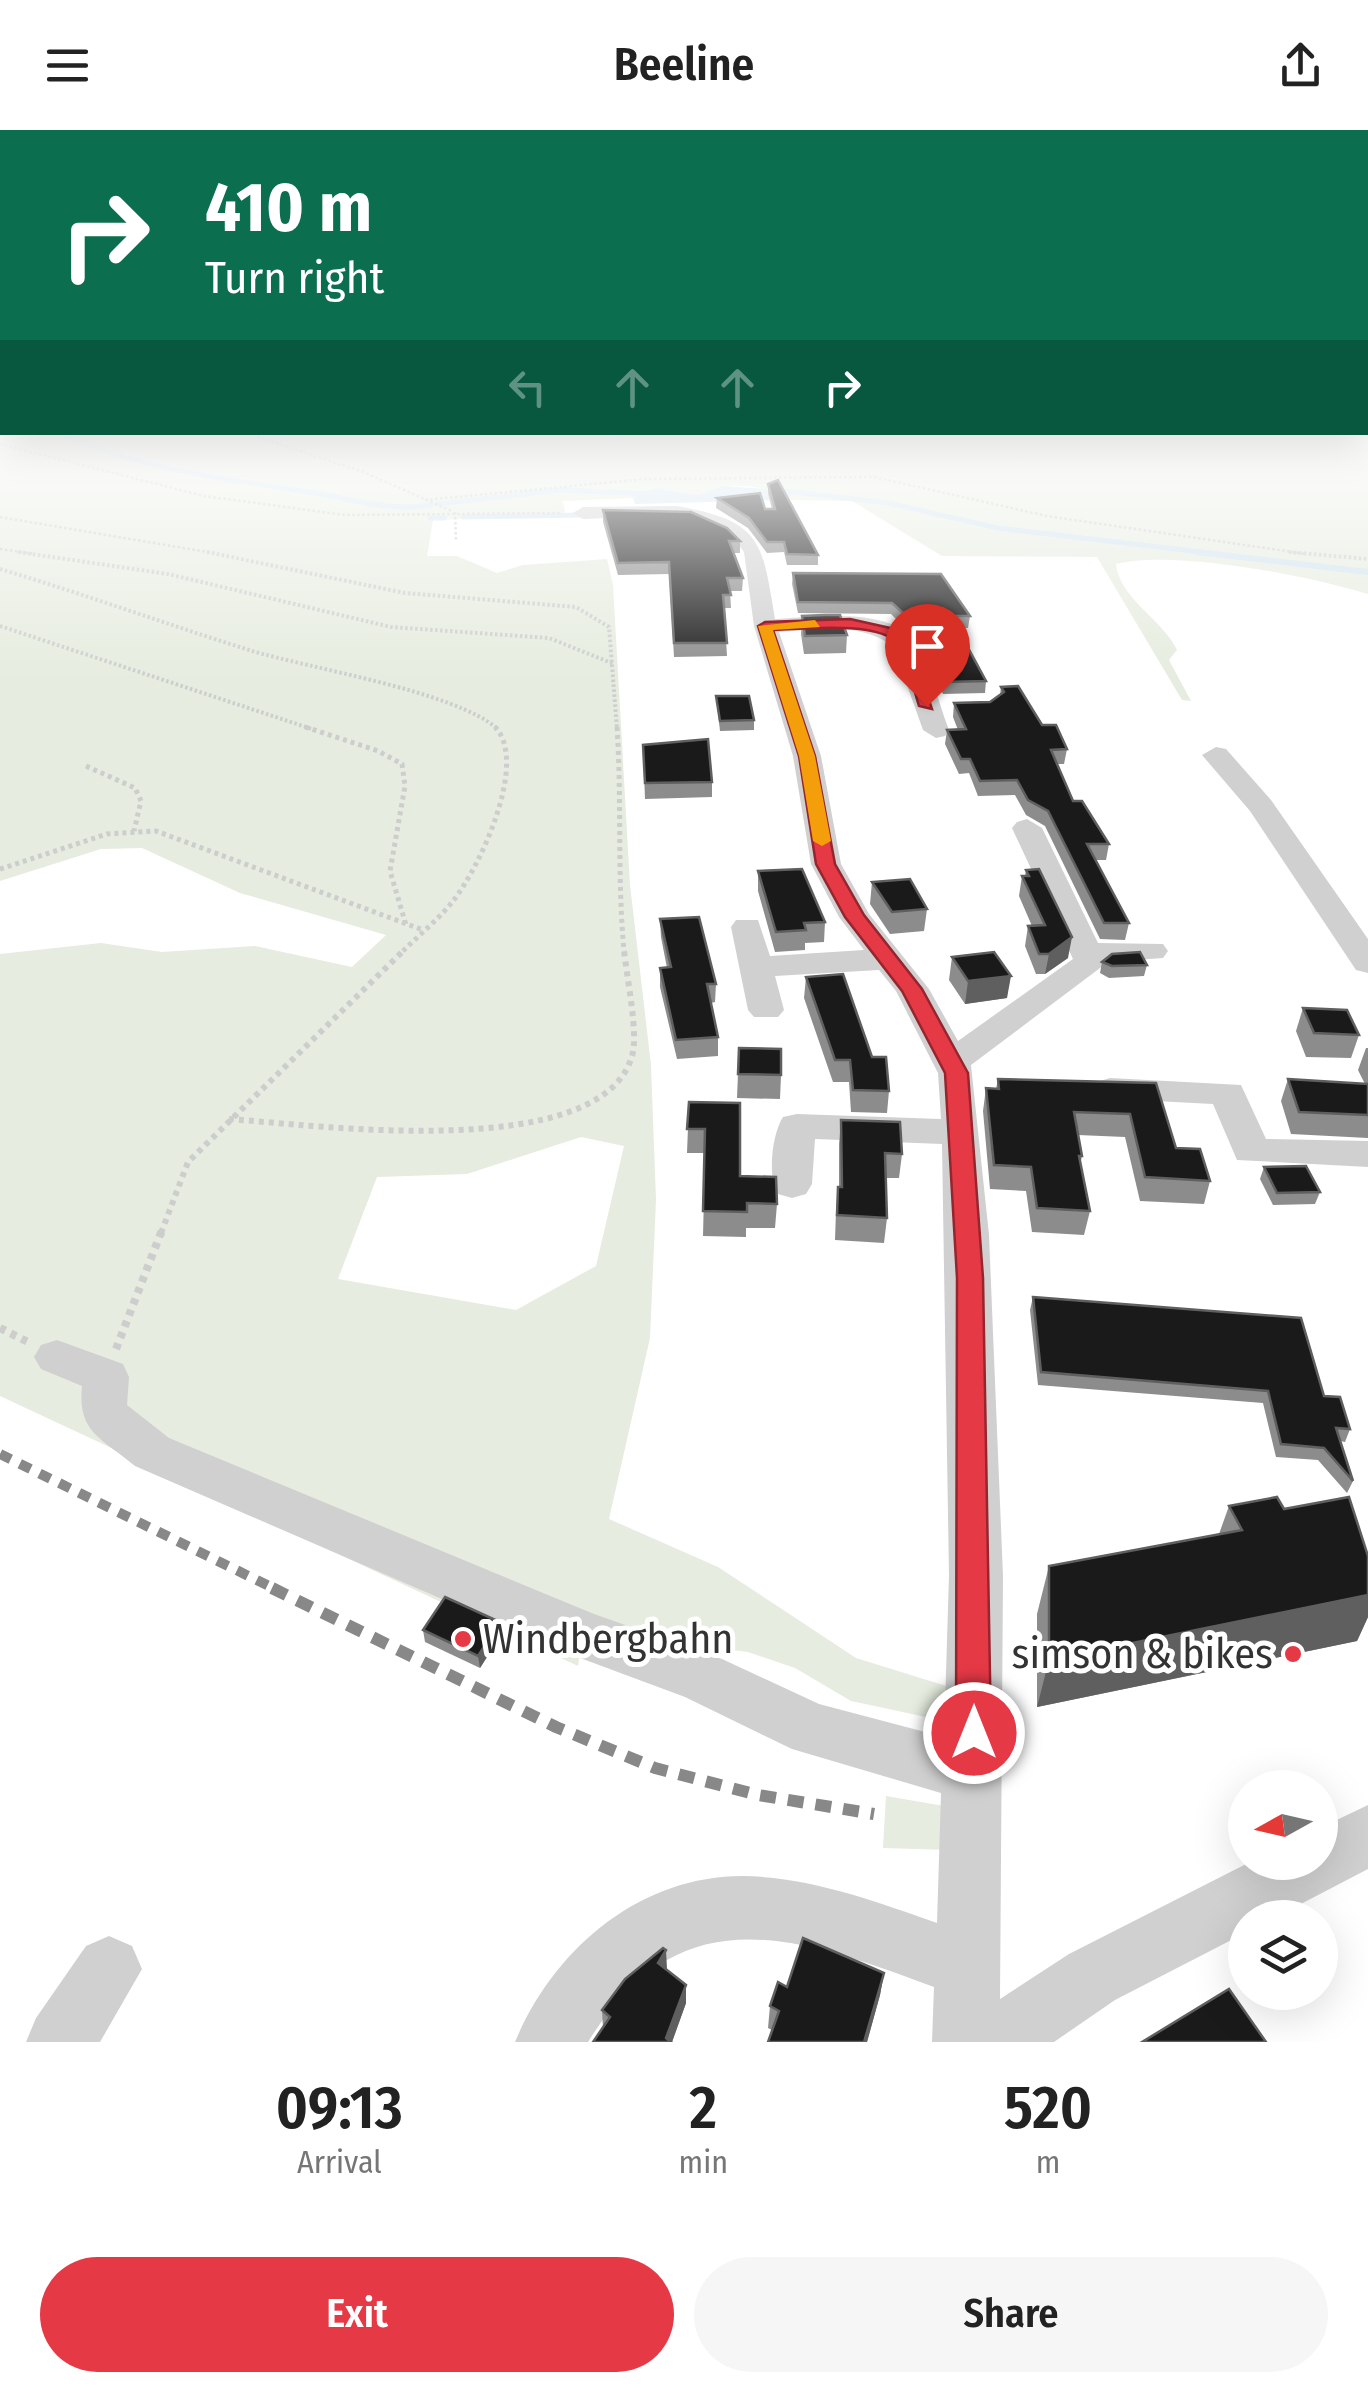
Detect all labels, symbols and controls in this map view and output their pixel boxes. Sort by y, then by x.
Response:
icon: menu [40,38,95,93]
text: Beeline [614,38,754,92]
icon: share [1273,38,1328,93]
text: 410 m [205,166,372,250]
icon: right [40,170,170,300]
text: Turn right [205,251,384,305]
icon: left [500,360,555,415]
icon: ahead [605,360,660,415]
icon: ahead [710,360,765,415]
icon: right [815,360,870,415]
pin [885,604,970,707]
icon: arrive [900,619,955,674]
place label: Windbergbahn [483,1614,733,1664]
marker: Windbergbahn [452,1628,474,1650]
place label: simson & bikes [1012,1629,1273,1679]
marker: simson & bikes [1282,1643,1304,1665]
position arrow [922,1681,1026,1785]
north arrow [1228,1770,1338,1880]
map controls [1228,1770,1338,2010]
button: layers [1228,1900,1338,2010]
text: 09:13 [276,2072,403,2144]
text: 2 [690,2072,717,2144]
text: 520 [1004,2072,1092,2144]
text: Arrival [297,2143,382,2181]
text: min [679,2143,728,2181]
text: m [1036,2143,1060,2181]
button: Exit [40,2257,674,2372]
button: Share [694,2257,1328,2372]

